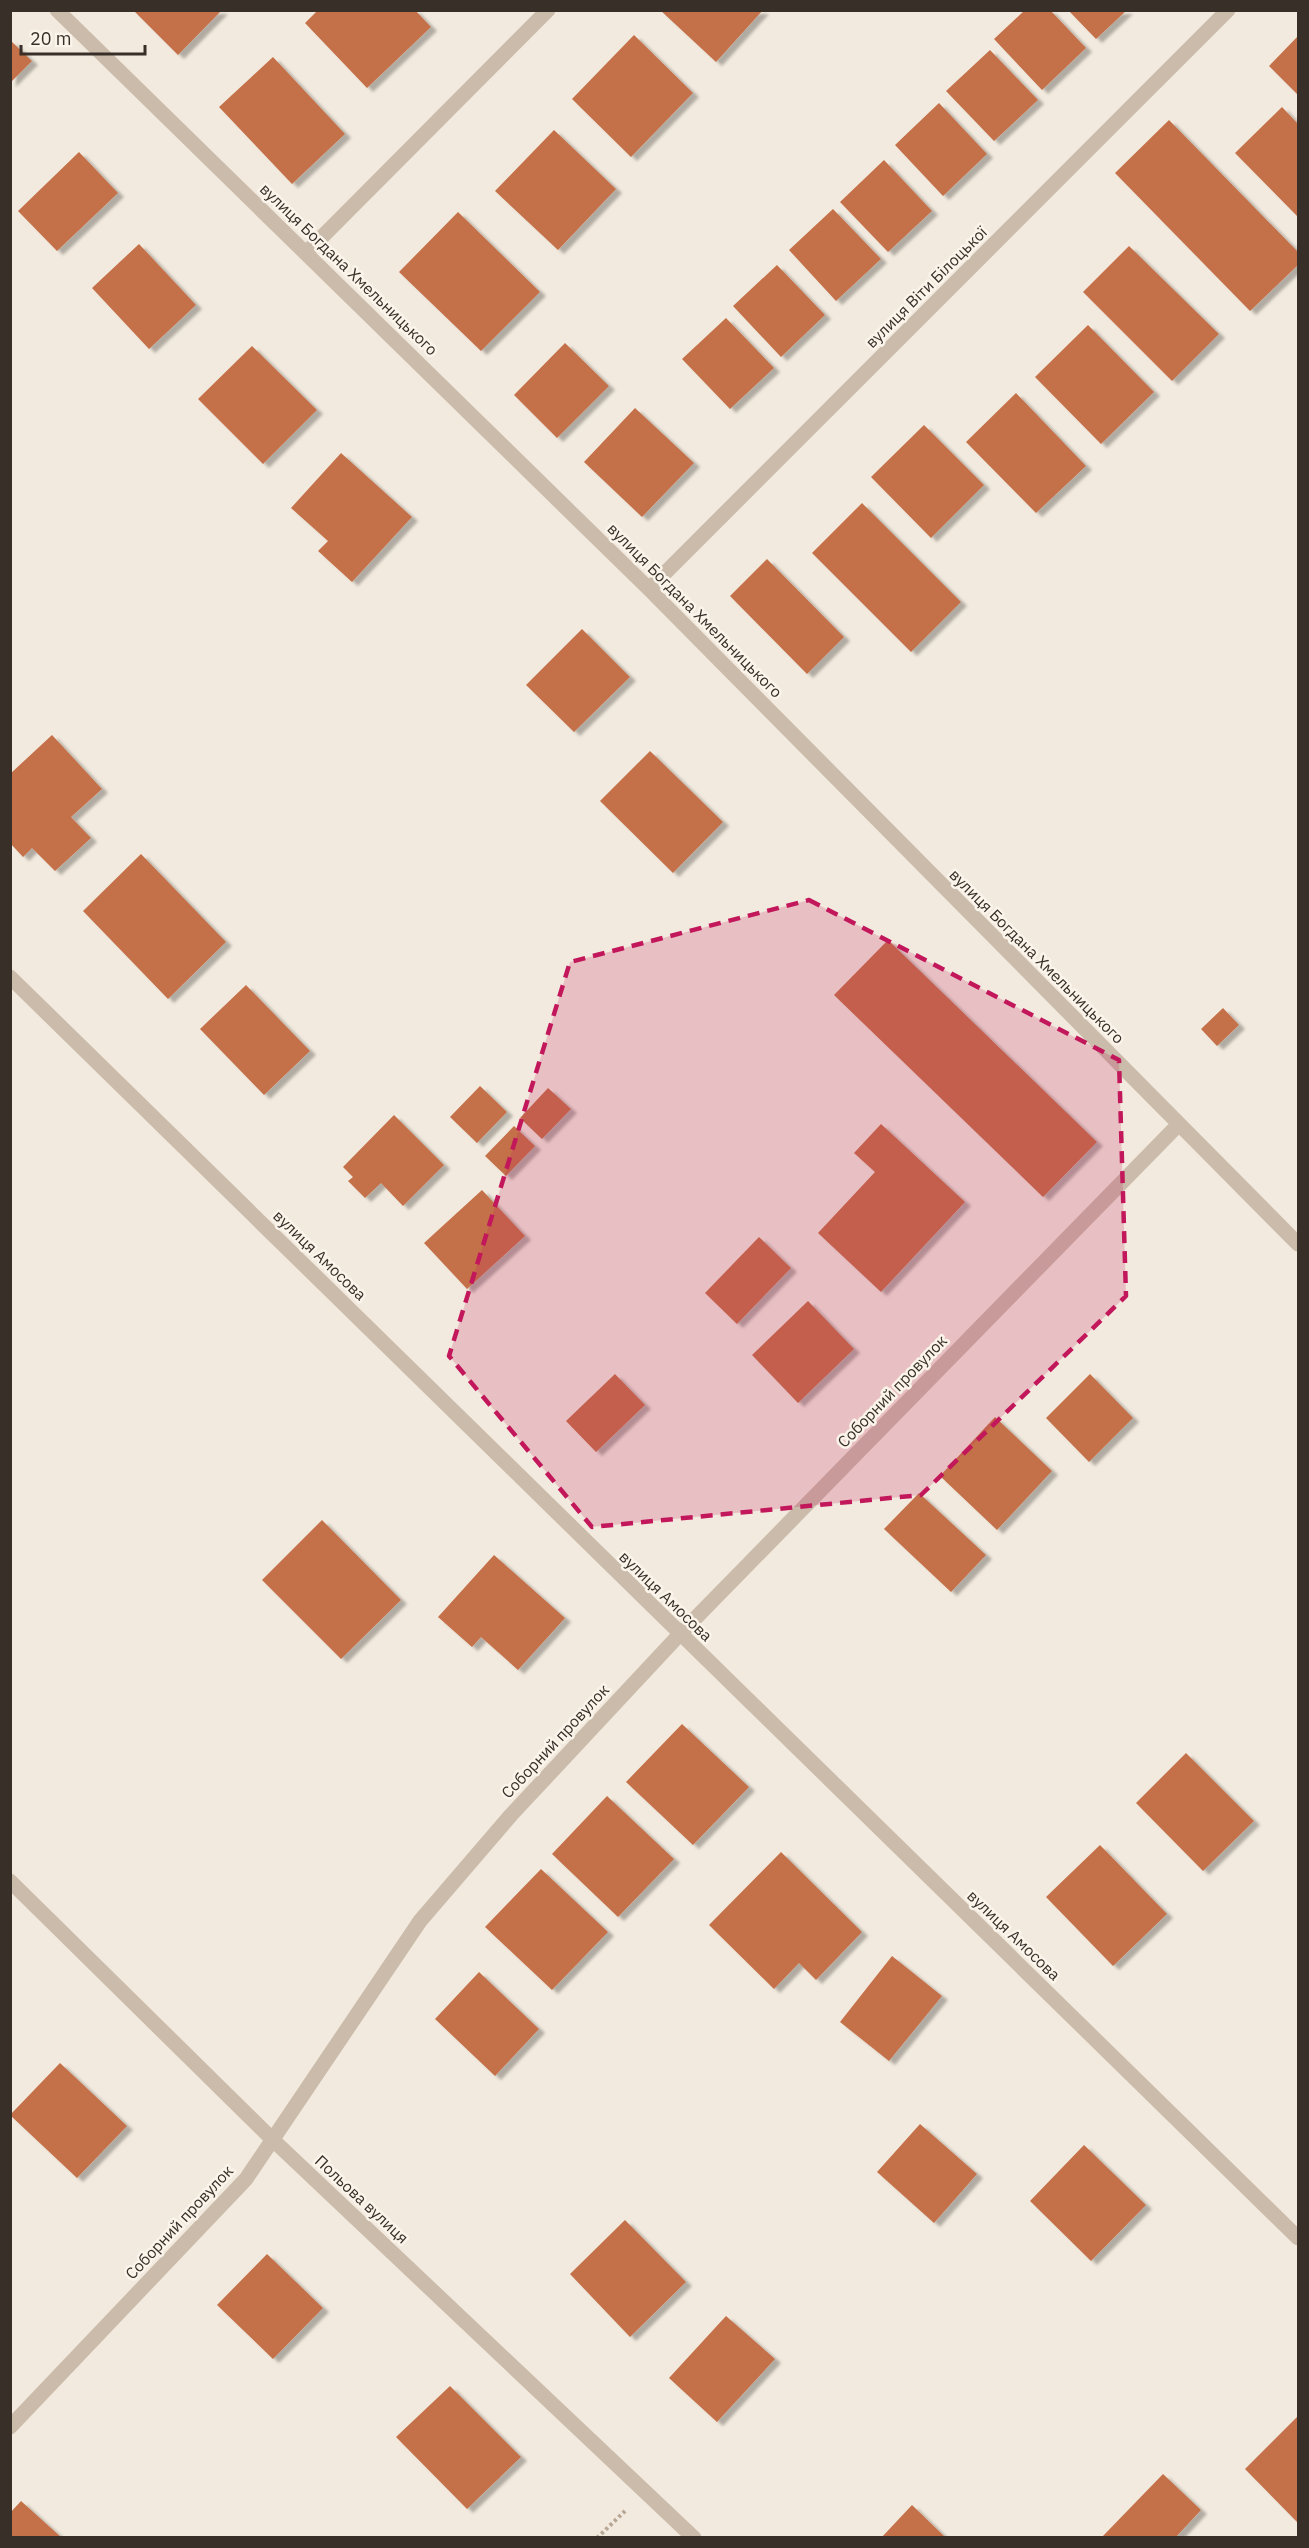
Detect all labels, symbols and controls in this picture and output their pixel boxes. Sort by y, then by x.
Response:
scale bar [21,18,146,56]
text: 20 m [30,27,72,50]
street label: вулиця Богдана Хмельницького [256,179,442,359]
street label: вулиця Віти Білоцької [861,221,992,352]
street label: вулиця Богдана Хмельницького [603,518,787,702]
street label: вулиця Богдана Хмельницького [945,864,1129,1048]
street label: вулиця Амосова [269,1206,371,1305]
street label: Соборний провулок [833,1330,951,1452]
street label: вулиця Амосова [615,1547,717,1646]
street label: Соборний провулок [497,1680,613,1802]
street label: вулиця Амосова [963,1886,1065,1985]
street label: Польова вулиця [311,2151,413,2247]
street label: Соборний провулок [121,2161,237,2283]

